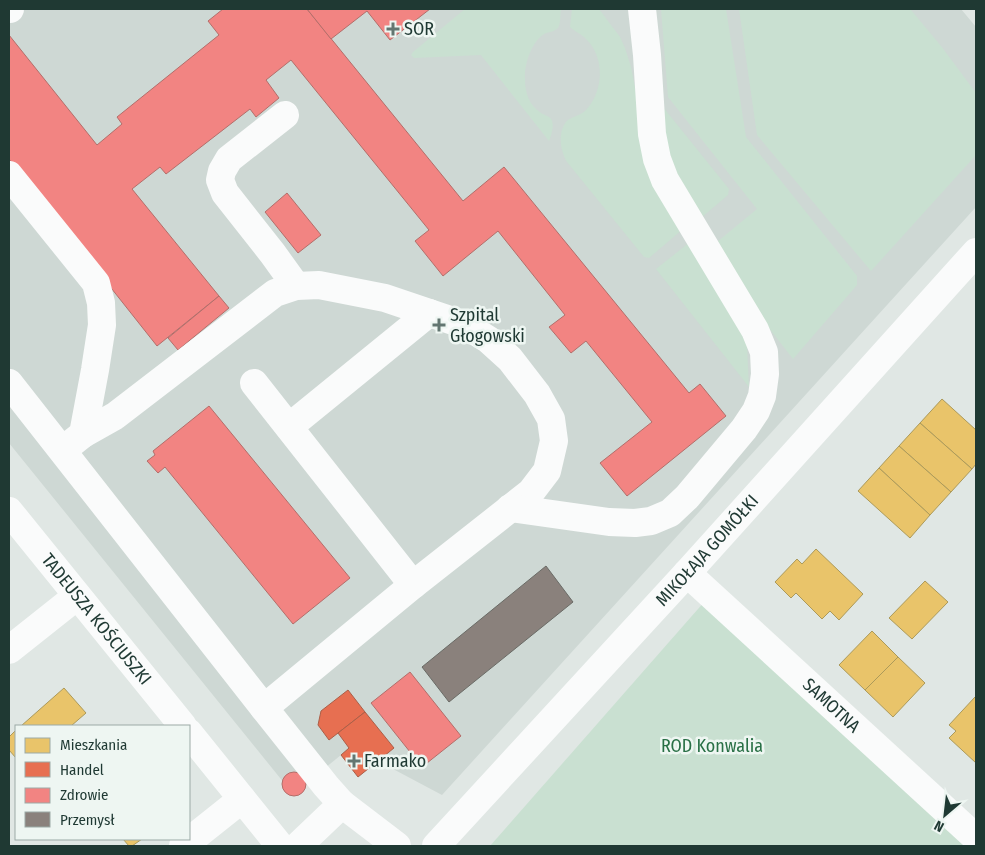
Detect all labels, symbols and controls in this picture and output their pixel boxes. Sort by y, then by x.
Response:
place label: SOR [404,18,434,40]
marker: SOR [386,22,400,36]
place label: Szpital Głogowski [450,304,525,347]
marker: Szpital Głogowski [432,318,446,332]
street label: MIKOŁAJA GOMÓŁKI [651,490,763,611]
street label: TADEUSZA KOŚCIUSZKI [37,549,156,689]
street label: SAMOTNA [798,674,865,738]
legend [15,725,190,840]
park label: ROD Konwalia [661,735,763,757]
text: Mieszkania [60,736,127,754]
place label: Farmako [364,750,426,772]
marker: Farmako [348,755,360,767]
text: Handel [60,761,104,779]
text: Zdrowie [60,786,109,804]
north arrow [920,790,970,840]
text: Przemysł [60,811,115,829]
text: N [931,817,947,836]

